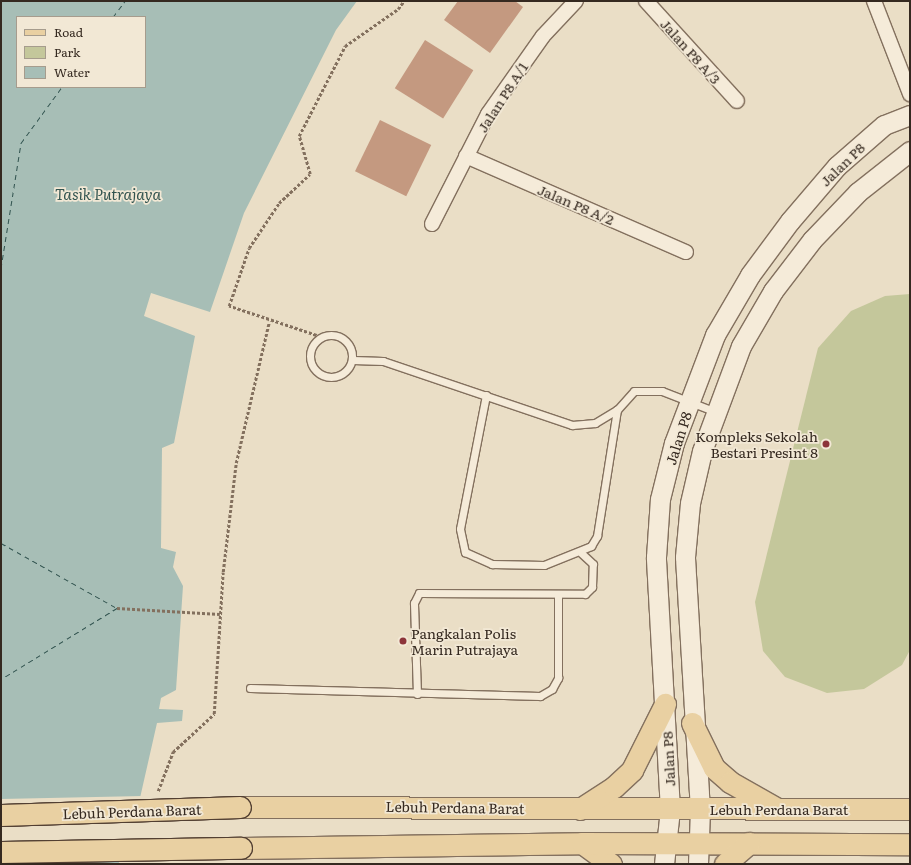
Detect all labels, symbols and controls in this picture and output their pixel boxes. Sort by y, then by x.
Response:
street label: Jalan P8 A/3 [657,15,725,87]
legend [16,16,146,88]
text: Road [54,23,83,41]
text: Park [54,43,80,61]
street label: Jalan P8 A/1 [473,59,531,135]
text: Water [54,63,90,81]
street label: Jalan P8 [816,139,868,189]
street label: Jalan P8 A/2 [535,180,617,228]
water label: Tasik Putrajaya [55,185,161,203]
street label: Jalan P8 [661,409,695,467]
place label: Kompleks Sekolah Bestari Presint 8 [695,428,818,460]
marker: Kompleks Sekolah Bestari Presint 8 [821,439,831,449]
place label: Pangkalan Polis Marin Putrajaya [411,625,518,658]
marker: Pangkalan Polis Marin Putrajaya [398,636,408,646]
street label: Jalan P8 [658,731,678,787]
street label: Lebuh Perdana Barat [385,797,525,817]
street label: Lebuh Perdana Barat [62,800,202,822]
street label: Lebuh Perdana Barat [710,801,848,817]

